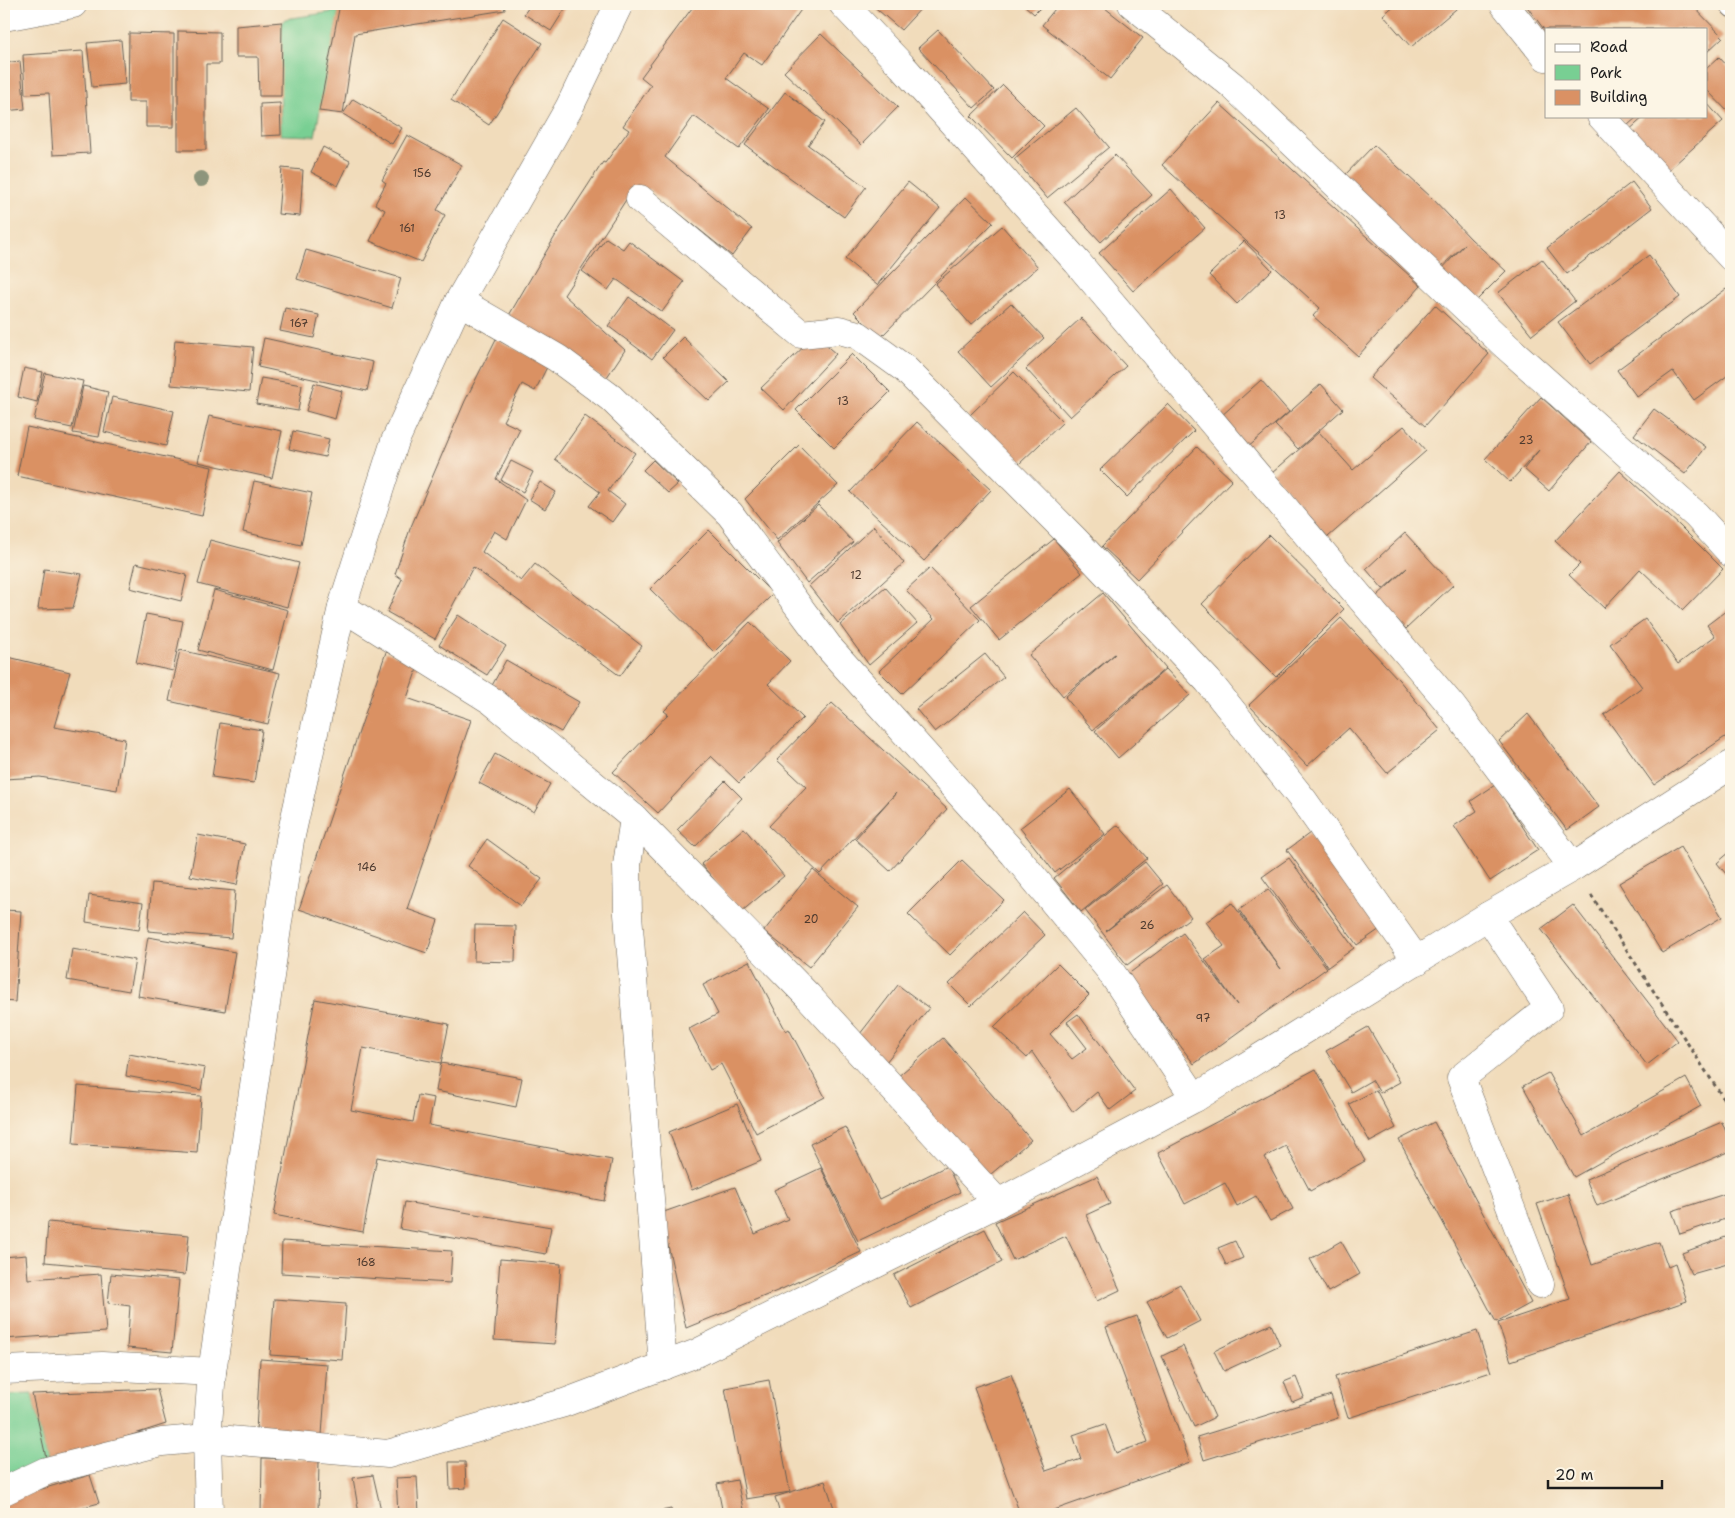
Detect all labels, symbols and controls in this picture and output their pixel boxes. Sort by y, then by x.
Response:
legend [1545,28,1708,118]
text: Road [1590,37,1628,57]
text: Park [1590,63,1622,83]
text: Building [1590,87,1647,107]
house number: 156 [413,166,431,181]
house number: 13 [1274,208,1286,223]
house number: 161 [399,221,415,236]
house number: 167 [290,316,308,331]
house number: 13 [837,394,849,409]
house number: 23 [1519,433,1533,448]
house number: 12 [850,568,862,583]
house number: 146 [357,860,377,875]
house number: 20 [803,912,819,927]
house number: 26 [1140,918,1154,933]
house number: 97 [1196,1011,1211,1026]
house number: 168 [356,1255,376,1270]
scale bar [1548,1458,1661,1490]
text: 20 m [1555,1465,1594,1485]

